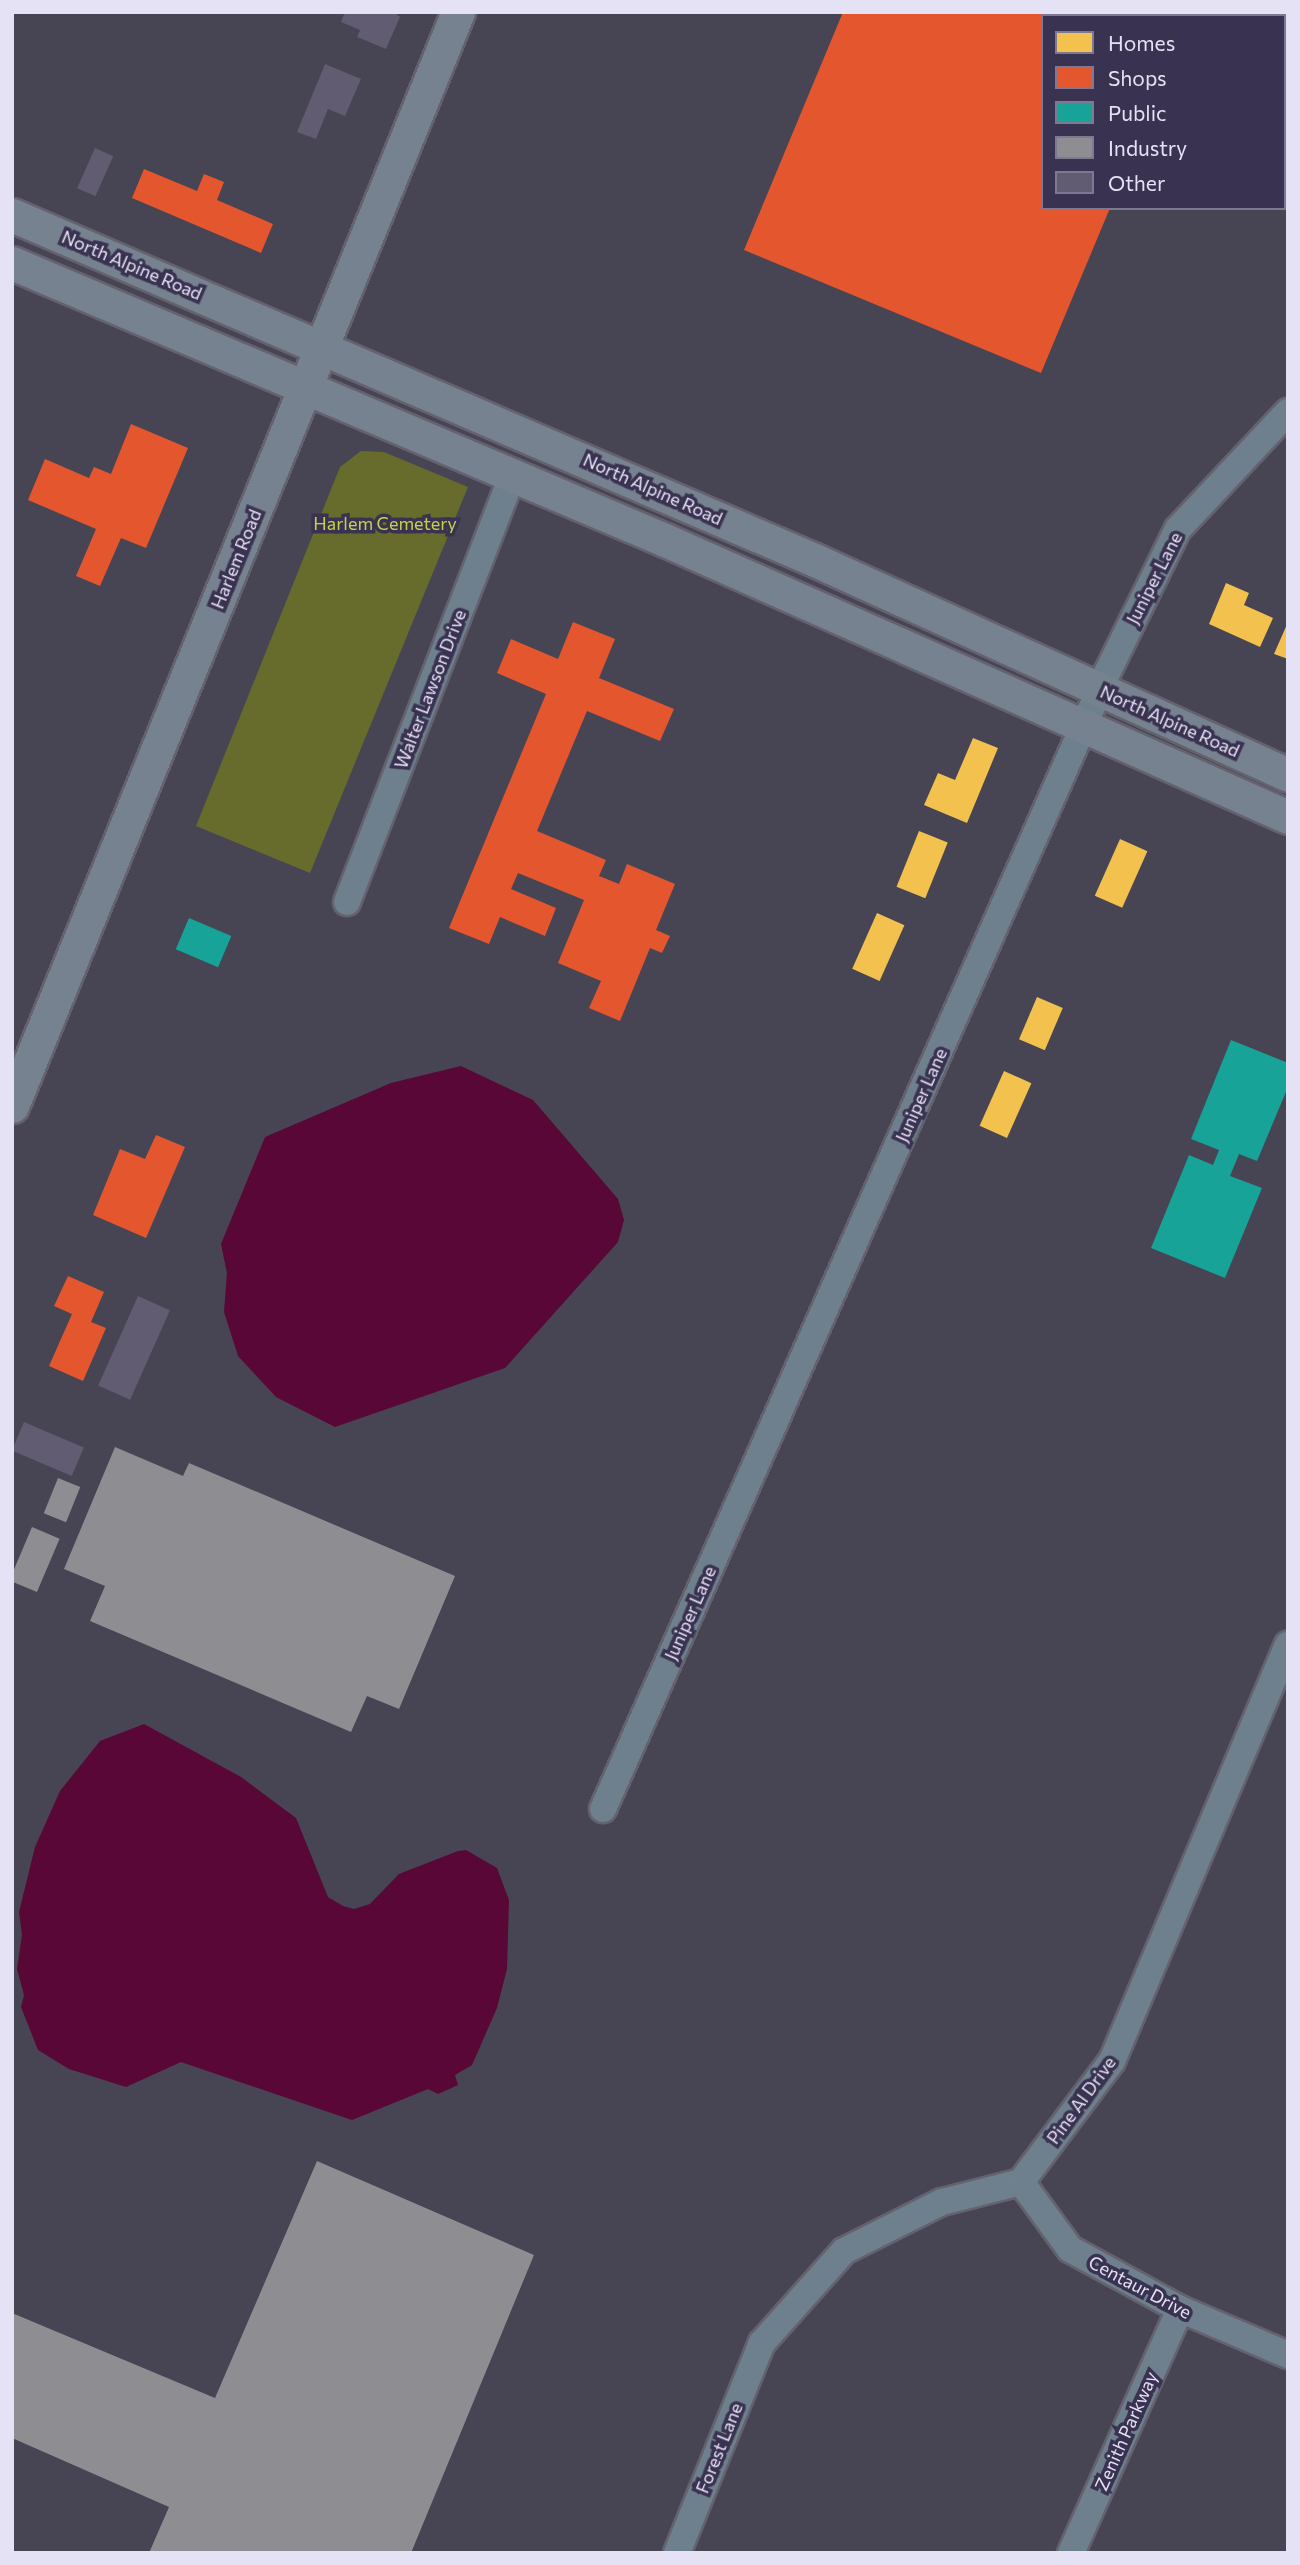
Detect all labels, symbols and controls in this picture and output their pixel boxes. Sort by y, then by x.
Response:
legend [1041,14,1286,210]
text: Homes [1108,30,1175,55]
text: Shops [1108,65,1167,90]
text: Public [1108,100,1166,125]
text: Industry [1108,135,1187,160]
text: Other [1108,170,1165,195]
street label: North Alpine Road [59,226,205,304]
street label: North Alpine Road [580,449,726,529]
street label: Harlem Road [206,506,266,612]
park label: Harlem Cemetery [313,512,457,534]
street label: Juniper Lane [1122,528,1186,628]
street label: Walter Lawson Drive [390,606,470,772]
street label: North Alpine Road [1097,681,1243,761]
street label: Juniper Lane [891,1045,951,1145]
street label: Juniper Lane [660,1563,720,1663]
street label: Pine Al Drive [1042,2052,1120,2148]
street label: Centaur Drive [1085,2251,1195,2323]
street label: Zenith Parkway [1090,2368,1162,2494]
street label: Forest Lane [691,2400,747,2496]

